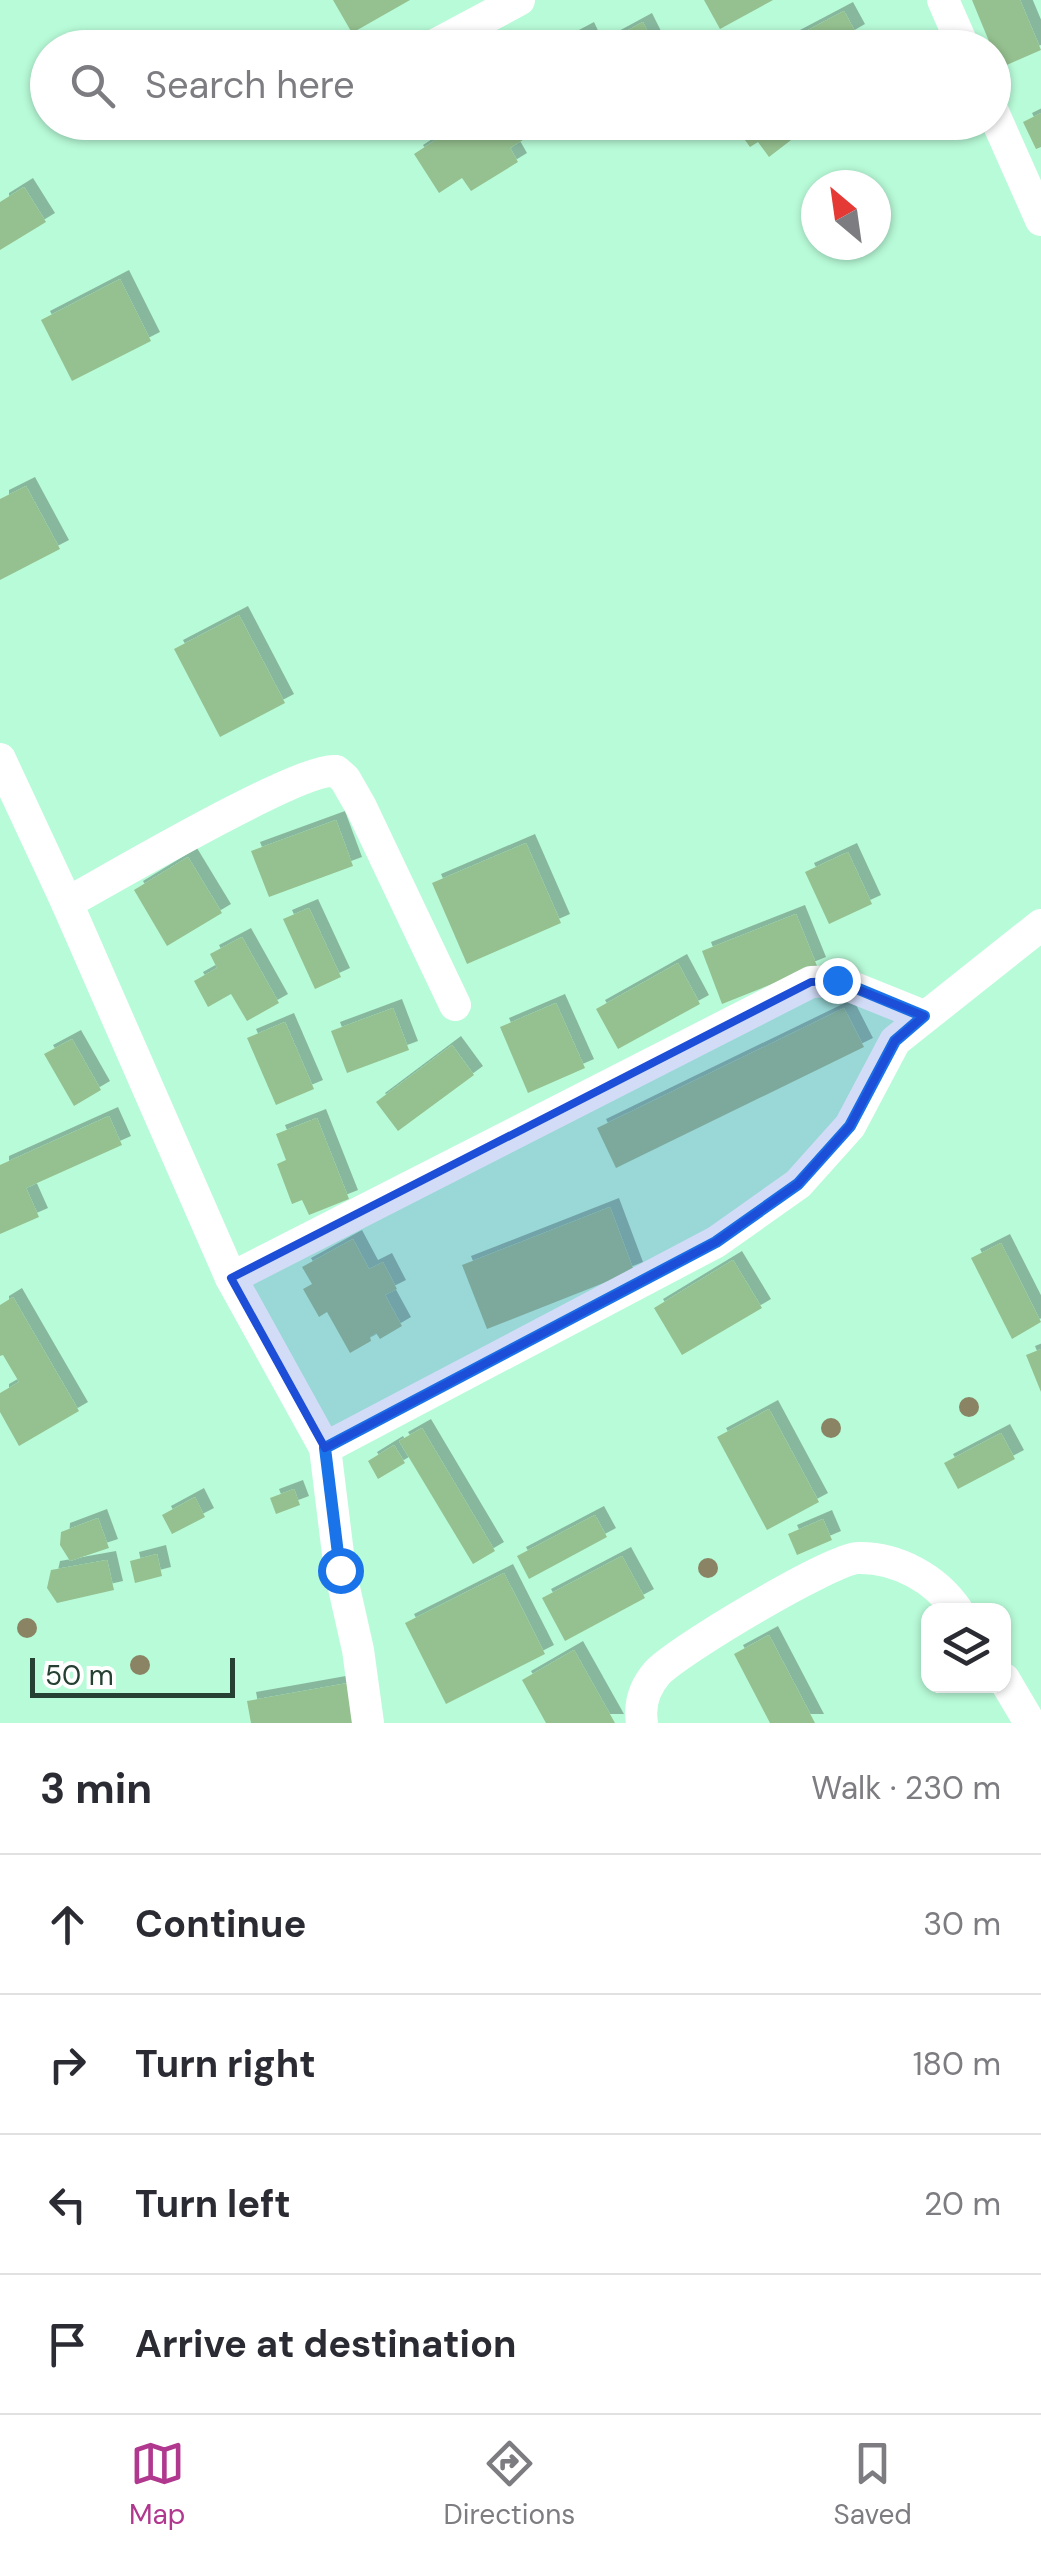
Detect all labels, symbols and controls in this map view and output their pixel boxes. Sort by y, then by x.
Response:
search box [30,30,1011,140]
icon: search [65,58,120,113]
text: Search here [145,60,355,110]
north arrow [801,170,891,260]
route end [815,958,861,1004]
route start [318,1548,364,1594]
map controls [921,1603,1011,1693]
button: layers [921,1603,1011,1693]
scale bar [30,1653,235,1698]
text: 50 m [45,1657,114,1694]
text: 3 min [40,1761,152,1816]
text: Walk · 230 m [811,1767,1001,1809]
icon: ahead [40,1897,95,1952]
text: Continue [135,1899,306,1949]
text: 30 m [923,1903,1001,1945]
icon: right [40,2037,95,2092]
text: Turn right [135,2039,316,2089]
text: 180 m [913,2043,1001,2085]
icon: left [40,2177,95,2232]
text: Turn left [135,2179,291,2229]
text: 20 m [924,2183,1001,2225]
icon: arrive [40,2317,95,2372]
text: Arrive at destination [135,2319,517,2369]
tab: Map [129,2436,185,2533]
tab: Directions [444,2436,575,2533]
tab: Saved [833,2436,912,2533]

